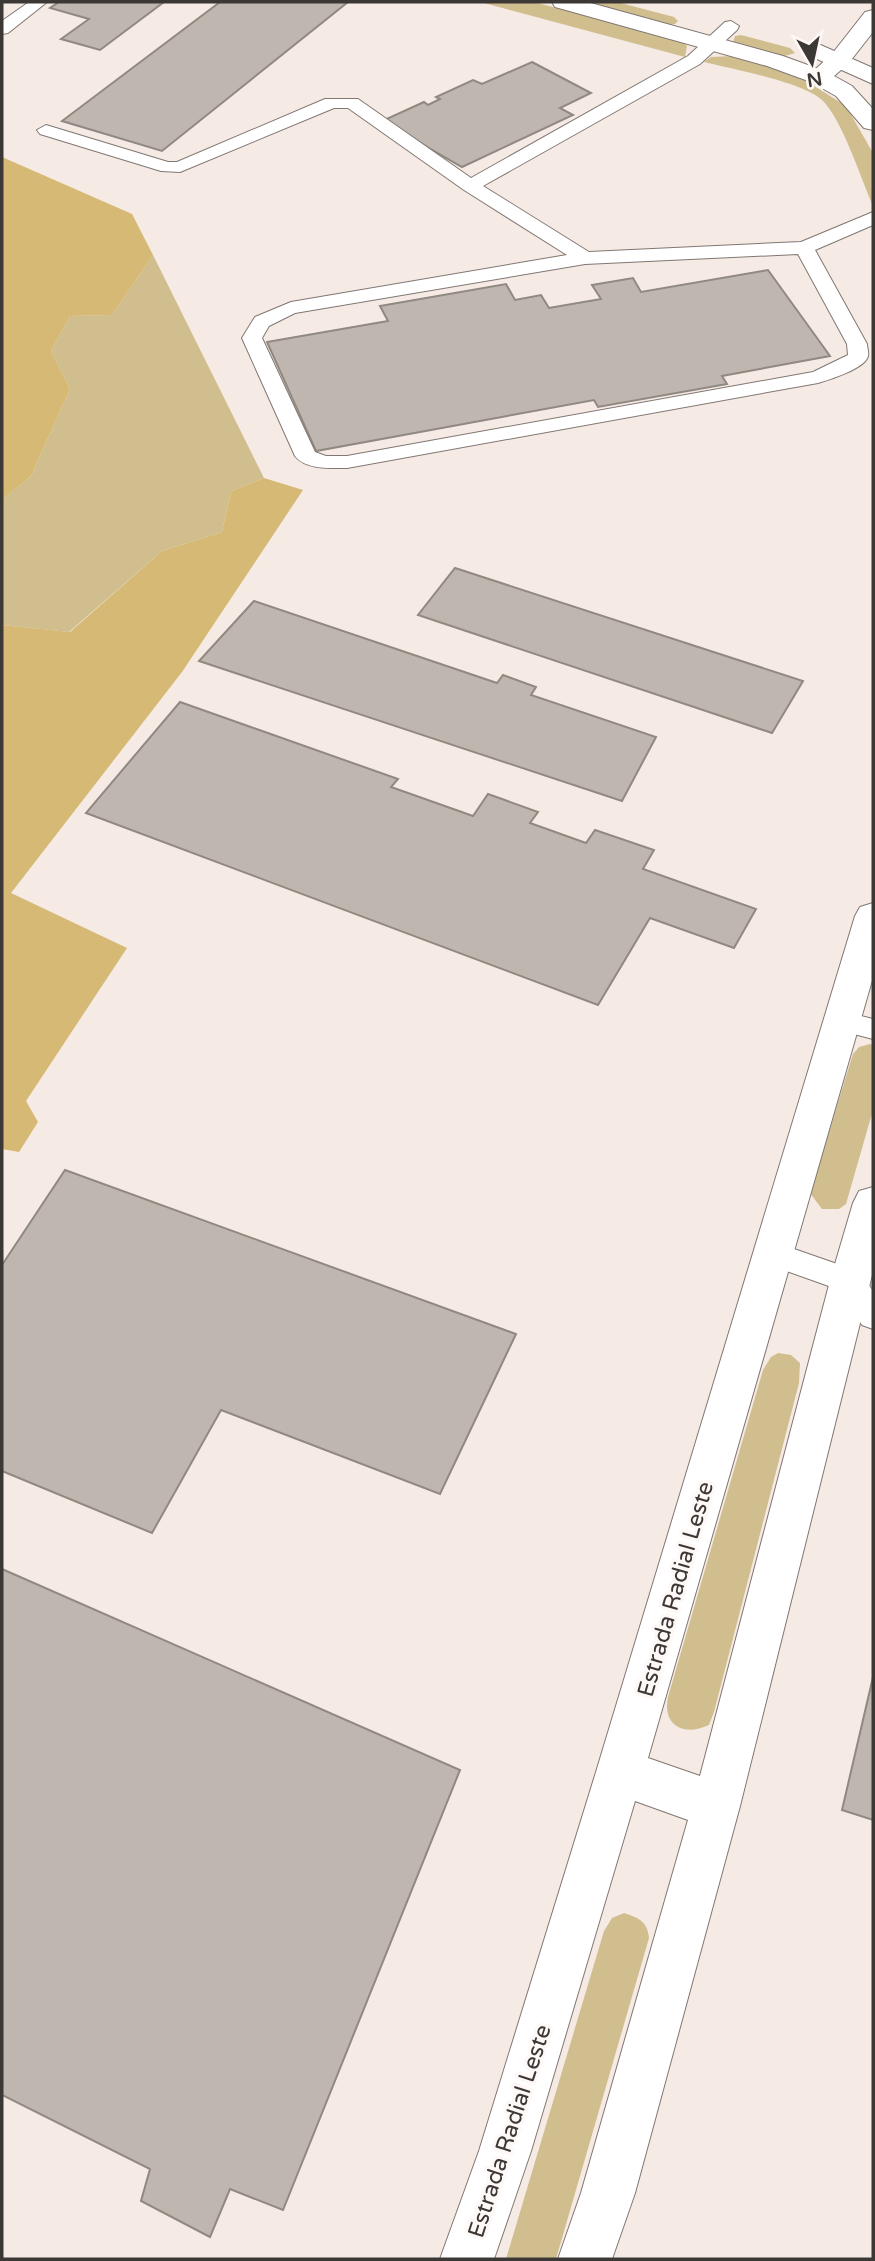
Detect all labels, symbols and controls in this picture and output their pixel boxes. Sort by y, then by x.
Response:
north arrow [777,28,847,98]
text: N [805,67,824,91]
street label: Estrada Radial Leste [632,1478,720,1700]
street label: Estrada Radial Leste [462,2021,558,2241]

